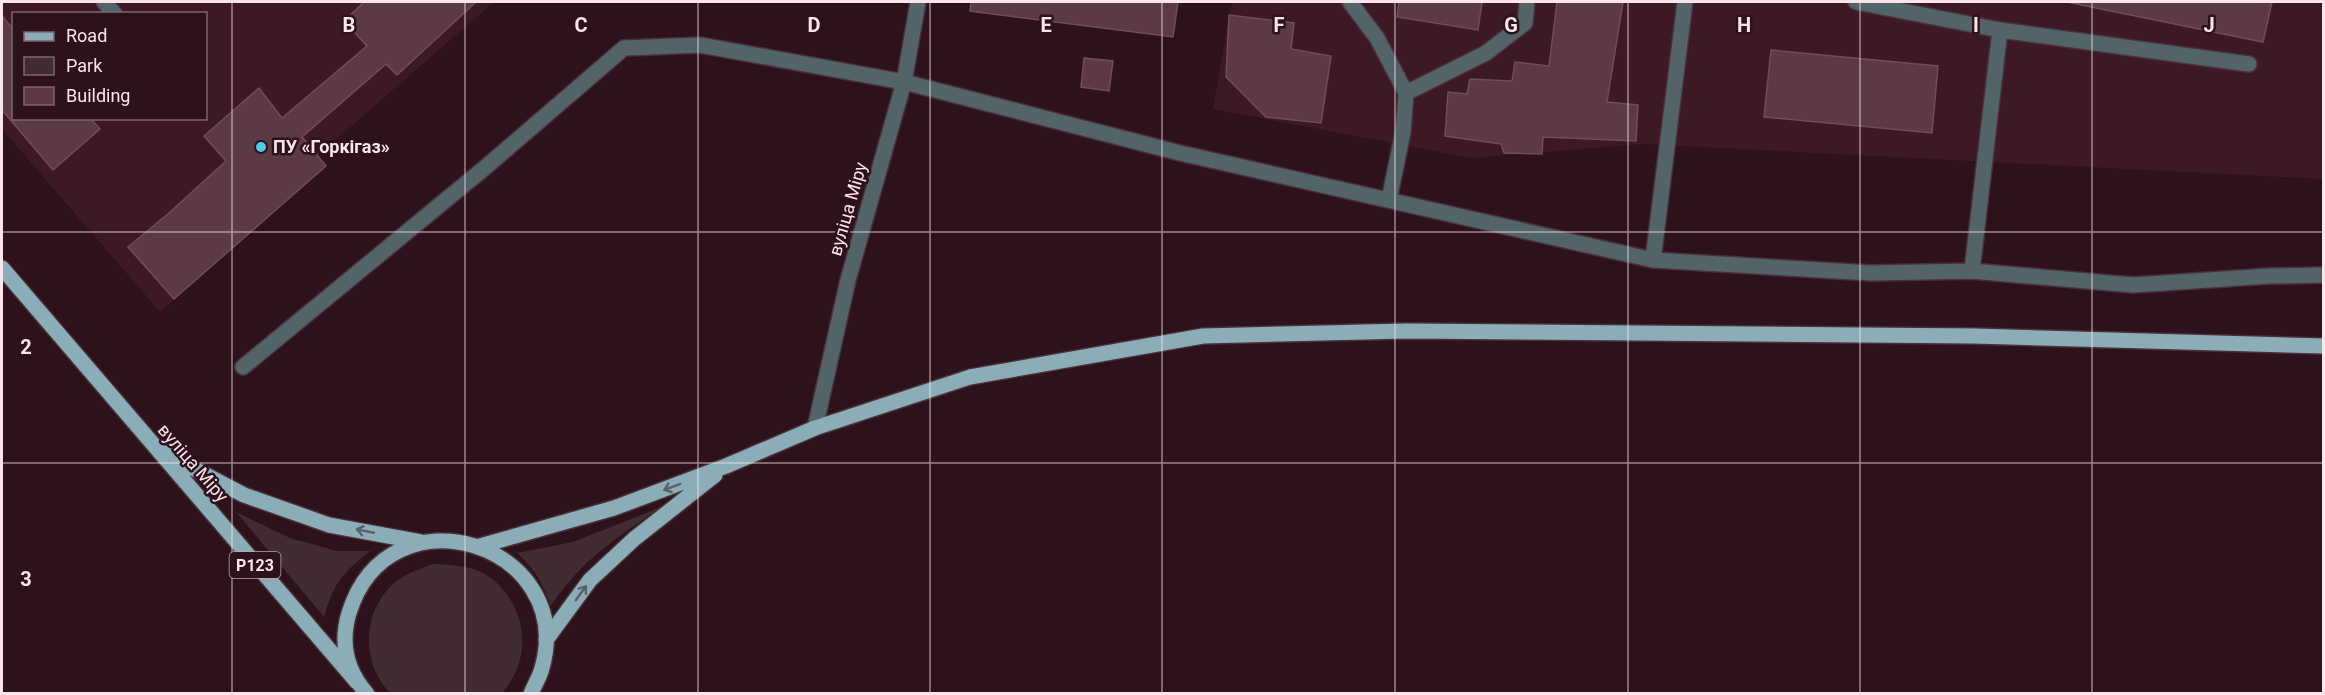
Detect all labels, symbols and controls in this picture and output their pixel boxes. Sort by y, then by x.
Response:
legend [12,12,207,120]
text: B [343,13,355,37]
text: C [574,13,588,37]
text: D [808,13,821,37]
text: E [1040,13,1052,37]
text: F [1274,13,1285,37]
text: G [1504,13,1518,37]
text: H [1737,13,1751,37]
text: I [1973,13,1979,37]
text: J [2203,13,2215,37]
text: Road [66,25,107,46]
text: Park [66,55,103,76]
text: Building [66,85,130,106]
place label: ПУ «Горкігаз» [273,136,390,157]
marker: ПУ «Горкігаз» [254,140,268,154]
street label: вуліца Міру [824,159,871,258]
text: 2 [20,335,32,359]
street label: вуліца Міру [154,419,233,506]
one-way arrow [663,482,682,493]
one-way arrow [355,525,375,536]
road number: Р123 [230,552,280,578]
text: 3 [20,567,32,591]
one-way arrow [574,585,587,601]

